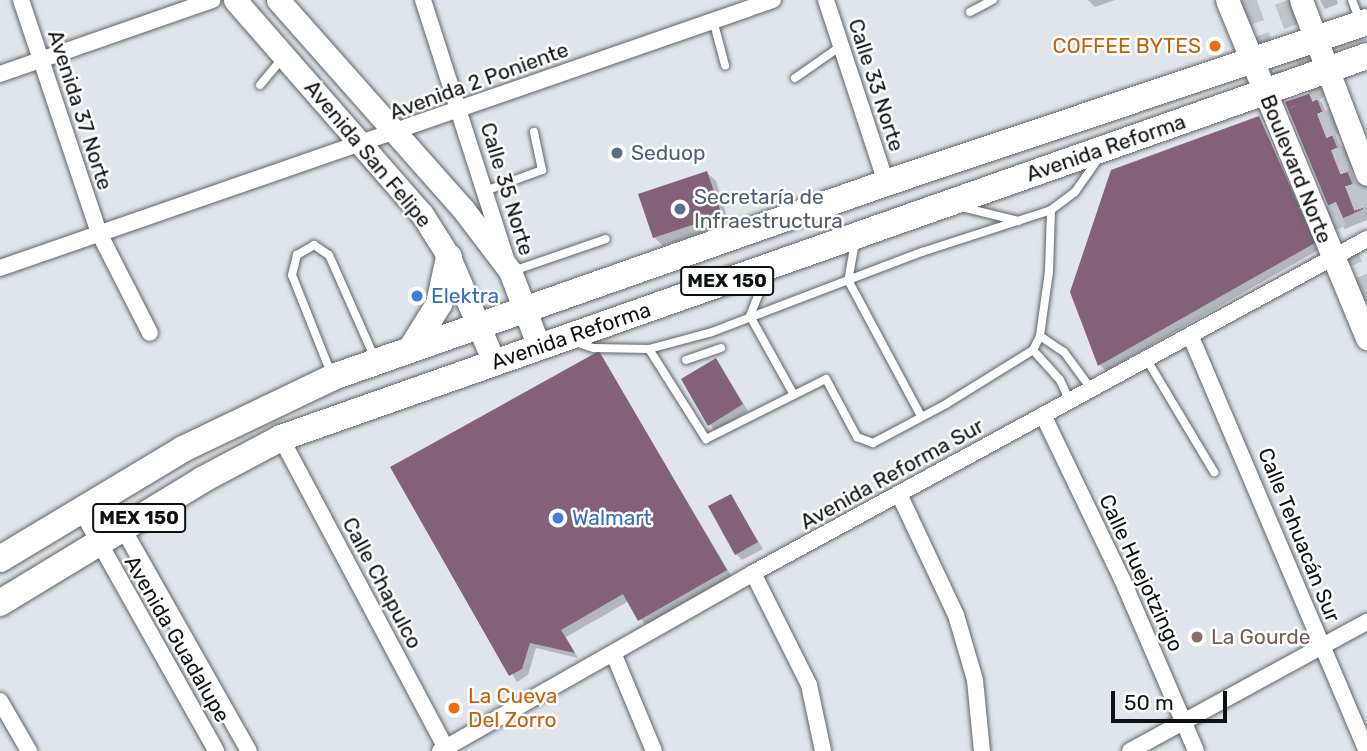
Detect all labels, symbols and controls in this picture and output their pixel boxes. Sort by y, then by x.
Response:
street label: Calle 33 Norte [843,16,909,154]
street label: Avenida 37 Norte [42,27,118,193]
place label: COFFEE BYTES [1053,33,1201,59]
street label: Avenida 2 Poniente [386,37,572,125]
marker: COFFEE BYTES [1207,38,1223,54]
street label: Avenida San Felipe [299,75,437,233]
street label: Boulevard Norte [1255,91,1337,247]
street label: Avenida Reforma [1023,109,1189,187]
street label: Calle 35 Norte [475,120,539,258]
place label: Seduop [631,140,706,166]
marker: Seduop [609,145,625,161]
place label: Secretaría de Infraestructura [694,184,843,234]
marker: Secretaría de Infraestructura [672,201,688,217]
road number: MEX 150 [680,266,774,296]
place label: Elektra [431,283,499,309]
marker: Elektra [409,288,425,304]
street label: Avenida Reforma [488,297,654,375]
street label: Avenida Reforma Sur [796,413,988,535]
street label: Calle Tehuacán Sur [1252,444,1346,626]
street label: Calle Huejotzingo [1094,490,1188,656]
road number: MEX 150 [92,503,186,534]
place label: Walmart [572,505,652,531]
marker: Walmart [550,510,566,526]
street label: Calle Chapulco [337,513,427,653]
street label: Avenida Guadalupe [119,551,235,727]
place label: La Gourde [1211,624,1311,650]
marker: La Gourde [1189,629,1205,645]
scale bar [1115,678,1230,722]
place label: La Cueva Del Zorro [468,683,557,733]
text: 50 m [1124,690,1174,715]
marker: La Cueva Del Zorro [446,700,462,716]

